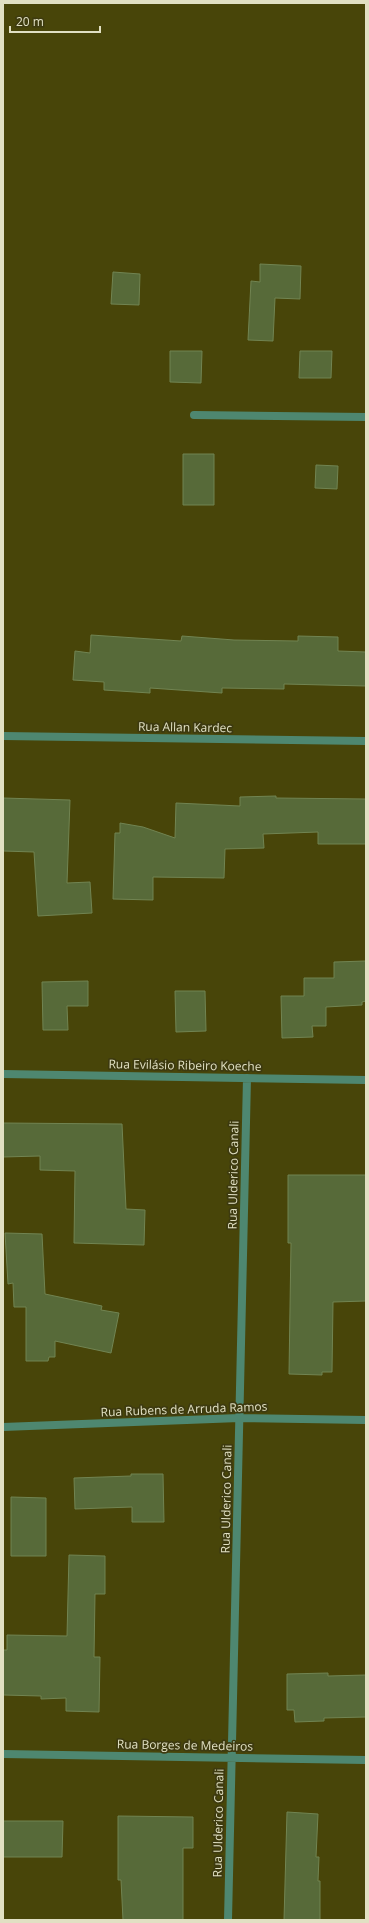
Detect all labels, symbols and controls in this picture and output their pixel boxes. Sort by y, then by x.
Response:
scale bar [10,8,100,34]
text: 20 m [16,13,44,30]
street label: Rua Allan Kardec [138,718,232,736]
street label: Rua Evilásio Ribeiro Koeche [108,1055,262,1075]
street label: Rua Ulderico Canali [224,1120,242,1230]
street label: Rua Rubens de Arruda Ramos [100,1398,268,1420]
street label: Rua Ulderico Canali [217,1444,235,1554]
street label: Rua Borges de Medeiros [117,1735,254,1755]
street label: Rua Ulderico Canali [209,1768,227,1878]

